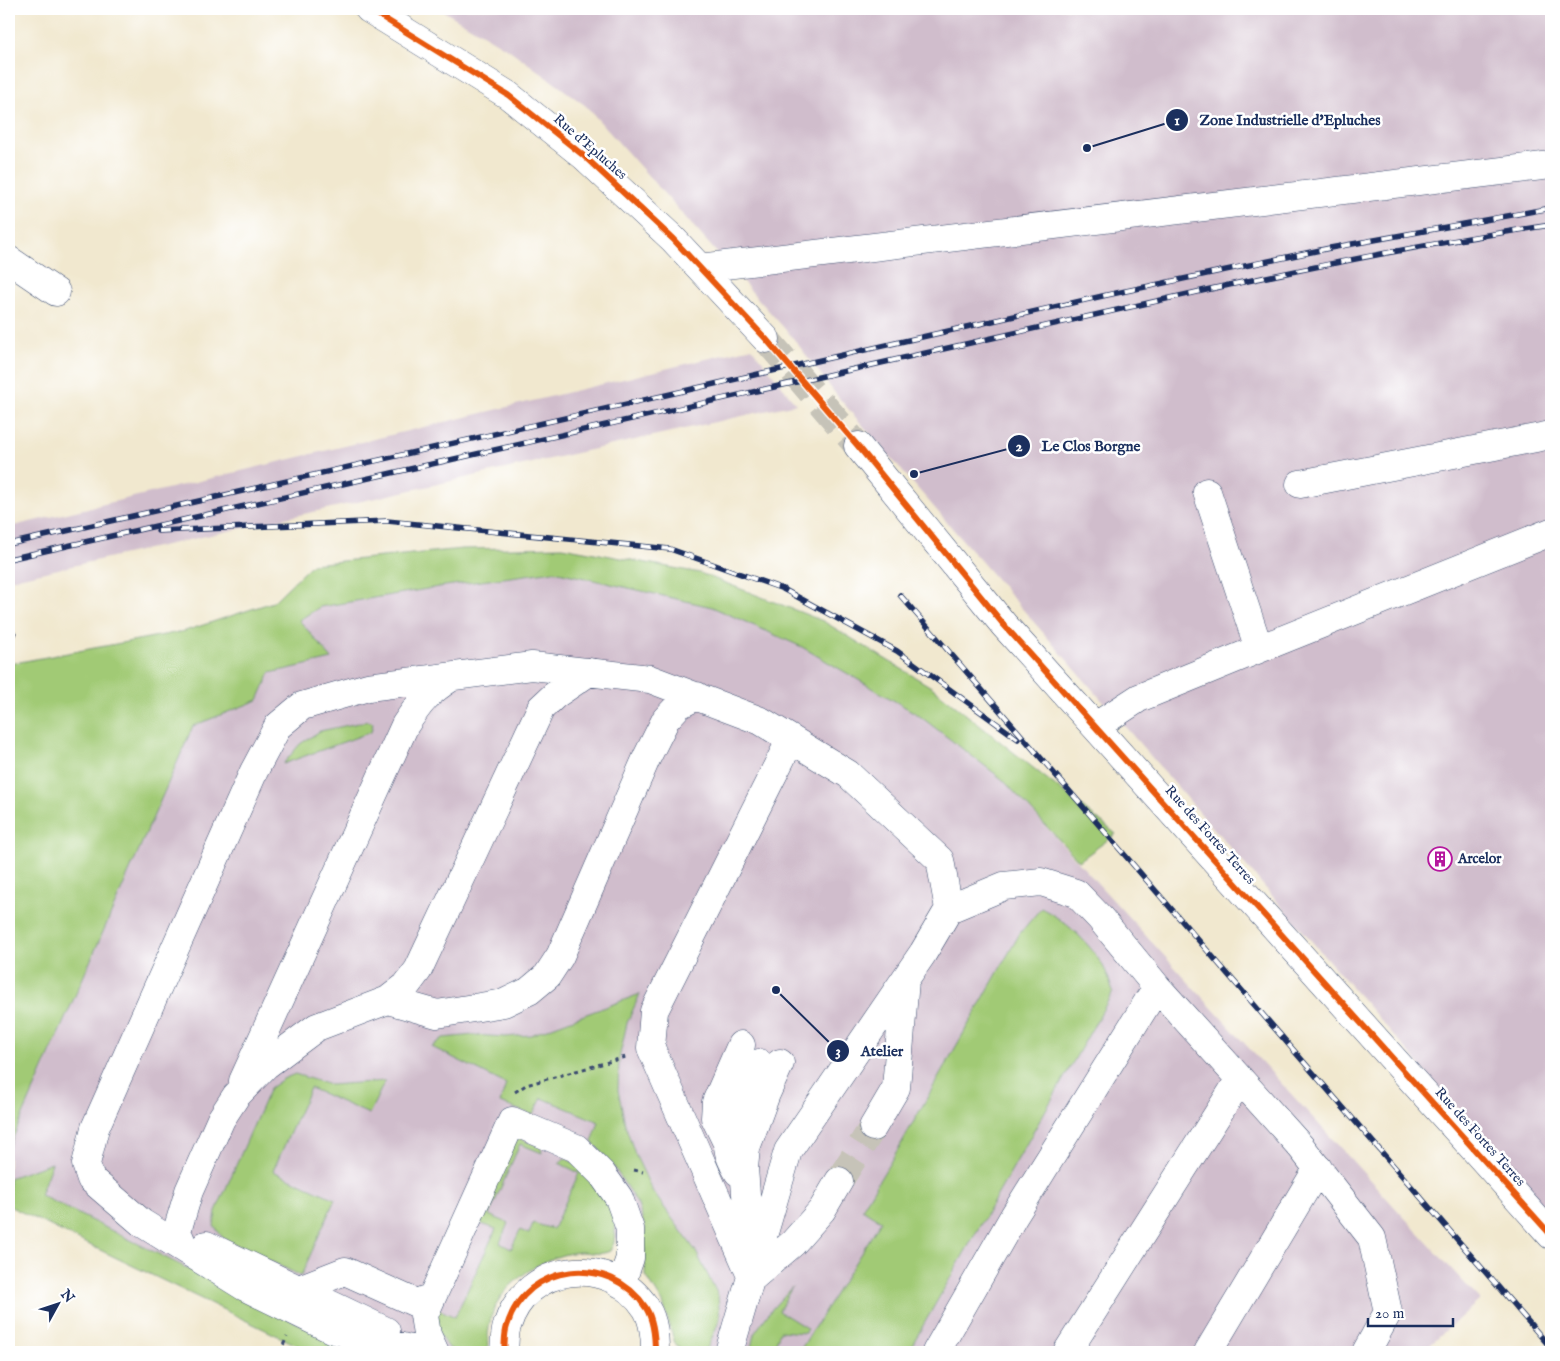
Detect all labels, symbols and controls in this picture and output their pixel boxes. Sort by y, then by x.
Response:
callout: Zone Industrielle d'Epluches [1165,105,1391,135]
street label: Rue d'Epluches [550,110,631,184]
text: 1 [1174,111,1180,130]
text: Zone Industrielle d'Epluches [1200,111,1381,130]
callout: Le Clos Borgne [1006,431,1150,461]
text: 2 [1015,437,1023,456]
text: Le Clos Borgne [1042,437,1141,456]
street label: Rue des Fortes Terres [1161,782,1259,888]
building icon: Arcelor [1427,846,1453,872]
place label: Arcelor [1457,850,1502,868]
callout: Atelier [826,1036,914,1066]
text: 3 [835,1042,841,1061]
text: Atelier [860,1042,904,1061]
street label: Rue des Fortes Terres [1431,1084,1529,1190]
north arrow [32,1278,82,1328]
text: N [56,1285,78,1307]
scale bar [1368,1296,1452,1328]
text: 20 m [1375,1304,1405,1323]

